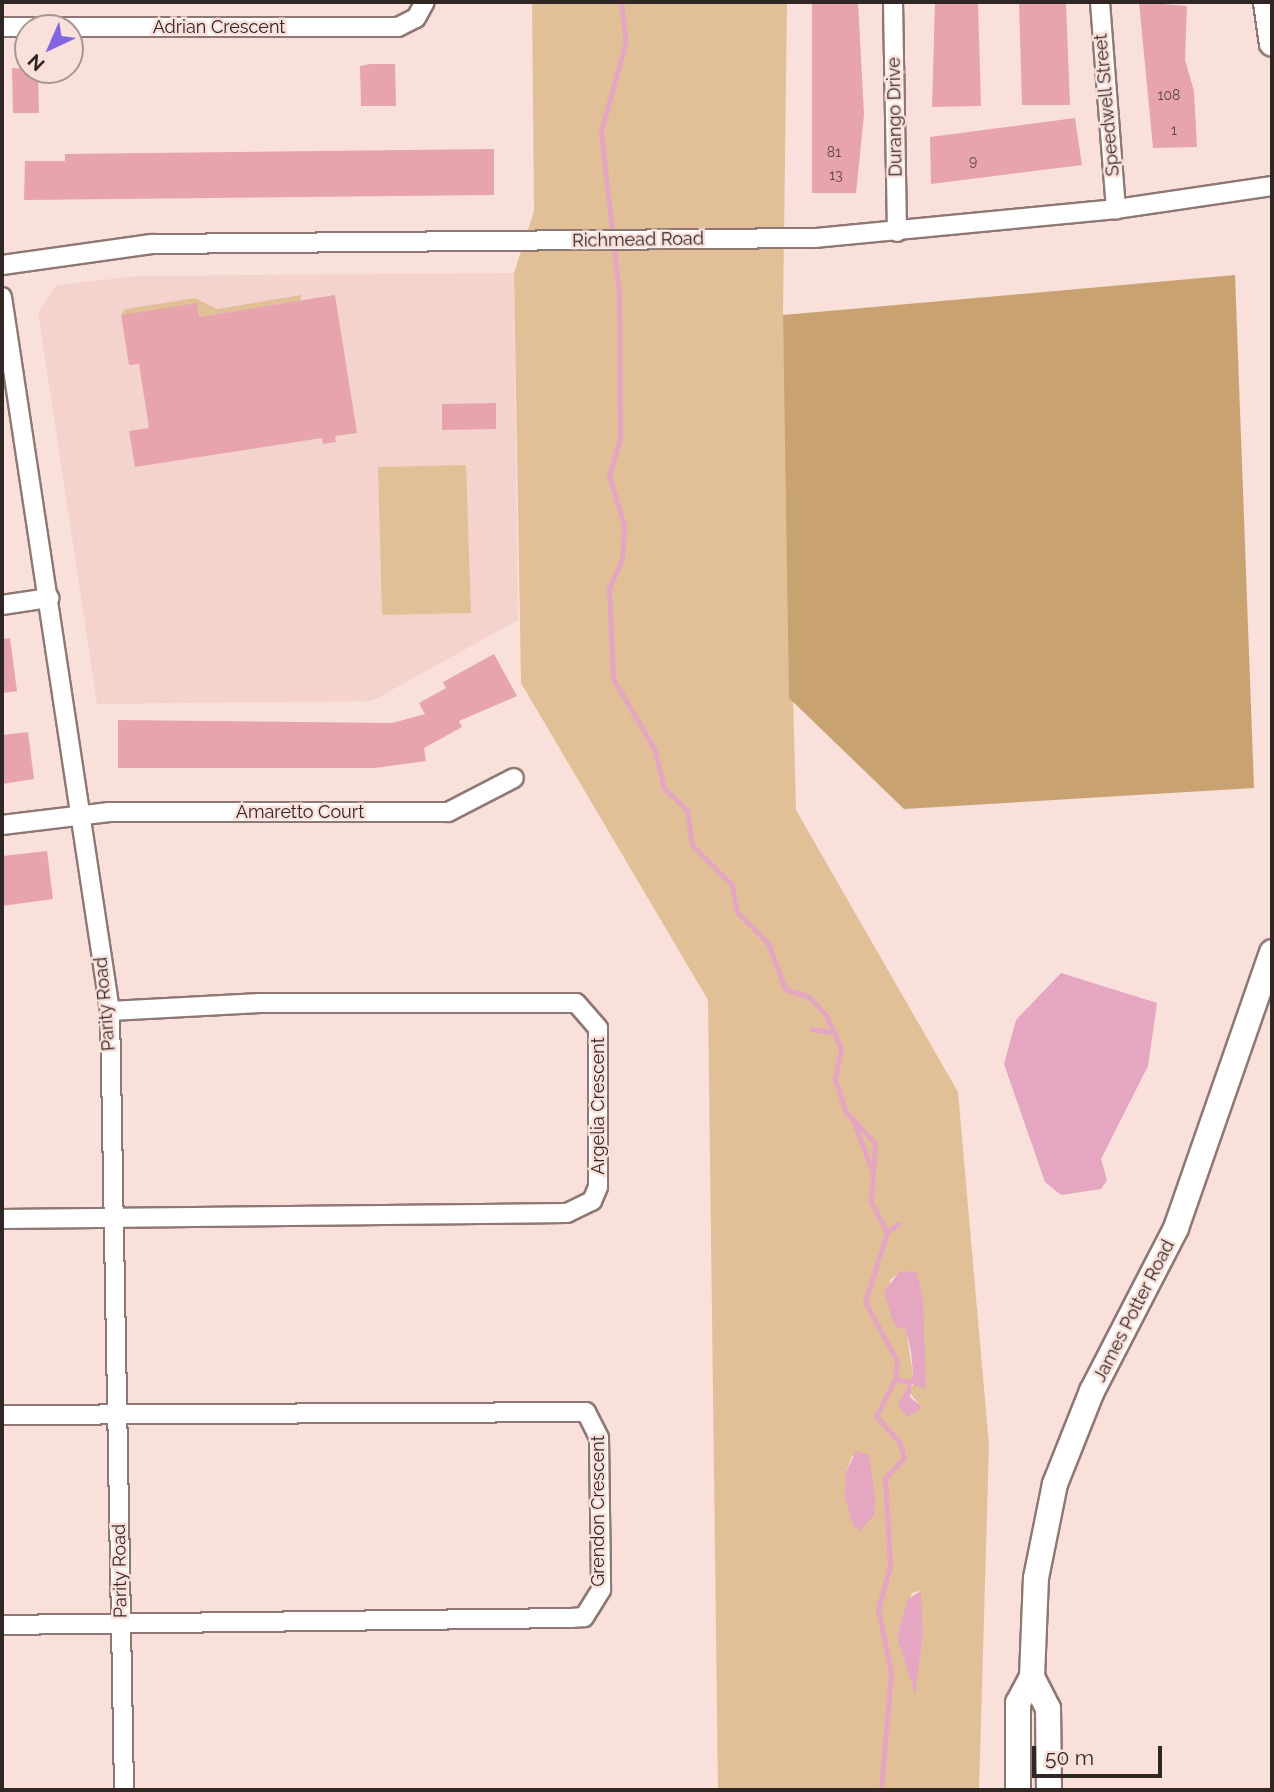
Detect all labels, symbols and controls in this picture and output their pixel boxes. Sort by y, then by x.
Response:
north arrow [14,14,84,84]
street label: Adrian Crescent [153,16,285,38]
street label: Speedwell Street [1090,33,1124,177]
text: N [23,50,49,76]
street label: Durango Drive [883,57,907,177]
house number: 108 [1158,87,1180,103]
house number: 1 [1171,122,1177,138]
house number: 81 [827,144,841,160]
house number: 9 [969,153,977,169]
house number: 13 [829,167,843,183]
street label: Richmead Road [572,228,704,252]
street label: Amaretto Court [236,801,364,823]
street label: Parity Road [90,956,120,1052]
street label: Argelia Crescent [587,1037,609,1175]
street label: James Potter Road [1089,1236,1179,1386]
street label: Grendon Crescent [587,1435,609,1587]
street label: Parity Road [108,1523,132,1619]
scale bar [1036,1732,1166,1776]
text: 50 m [1045,1745,1094,1770]

